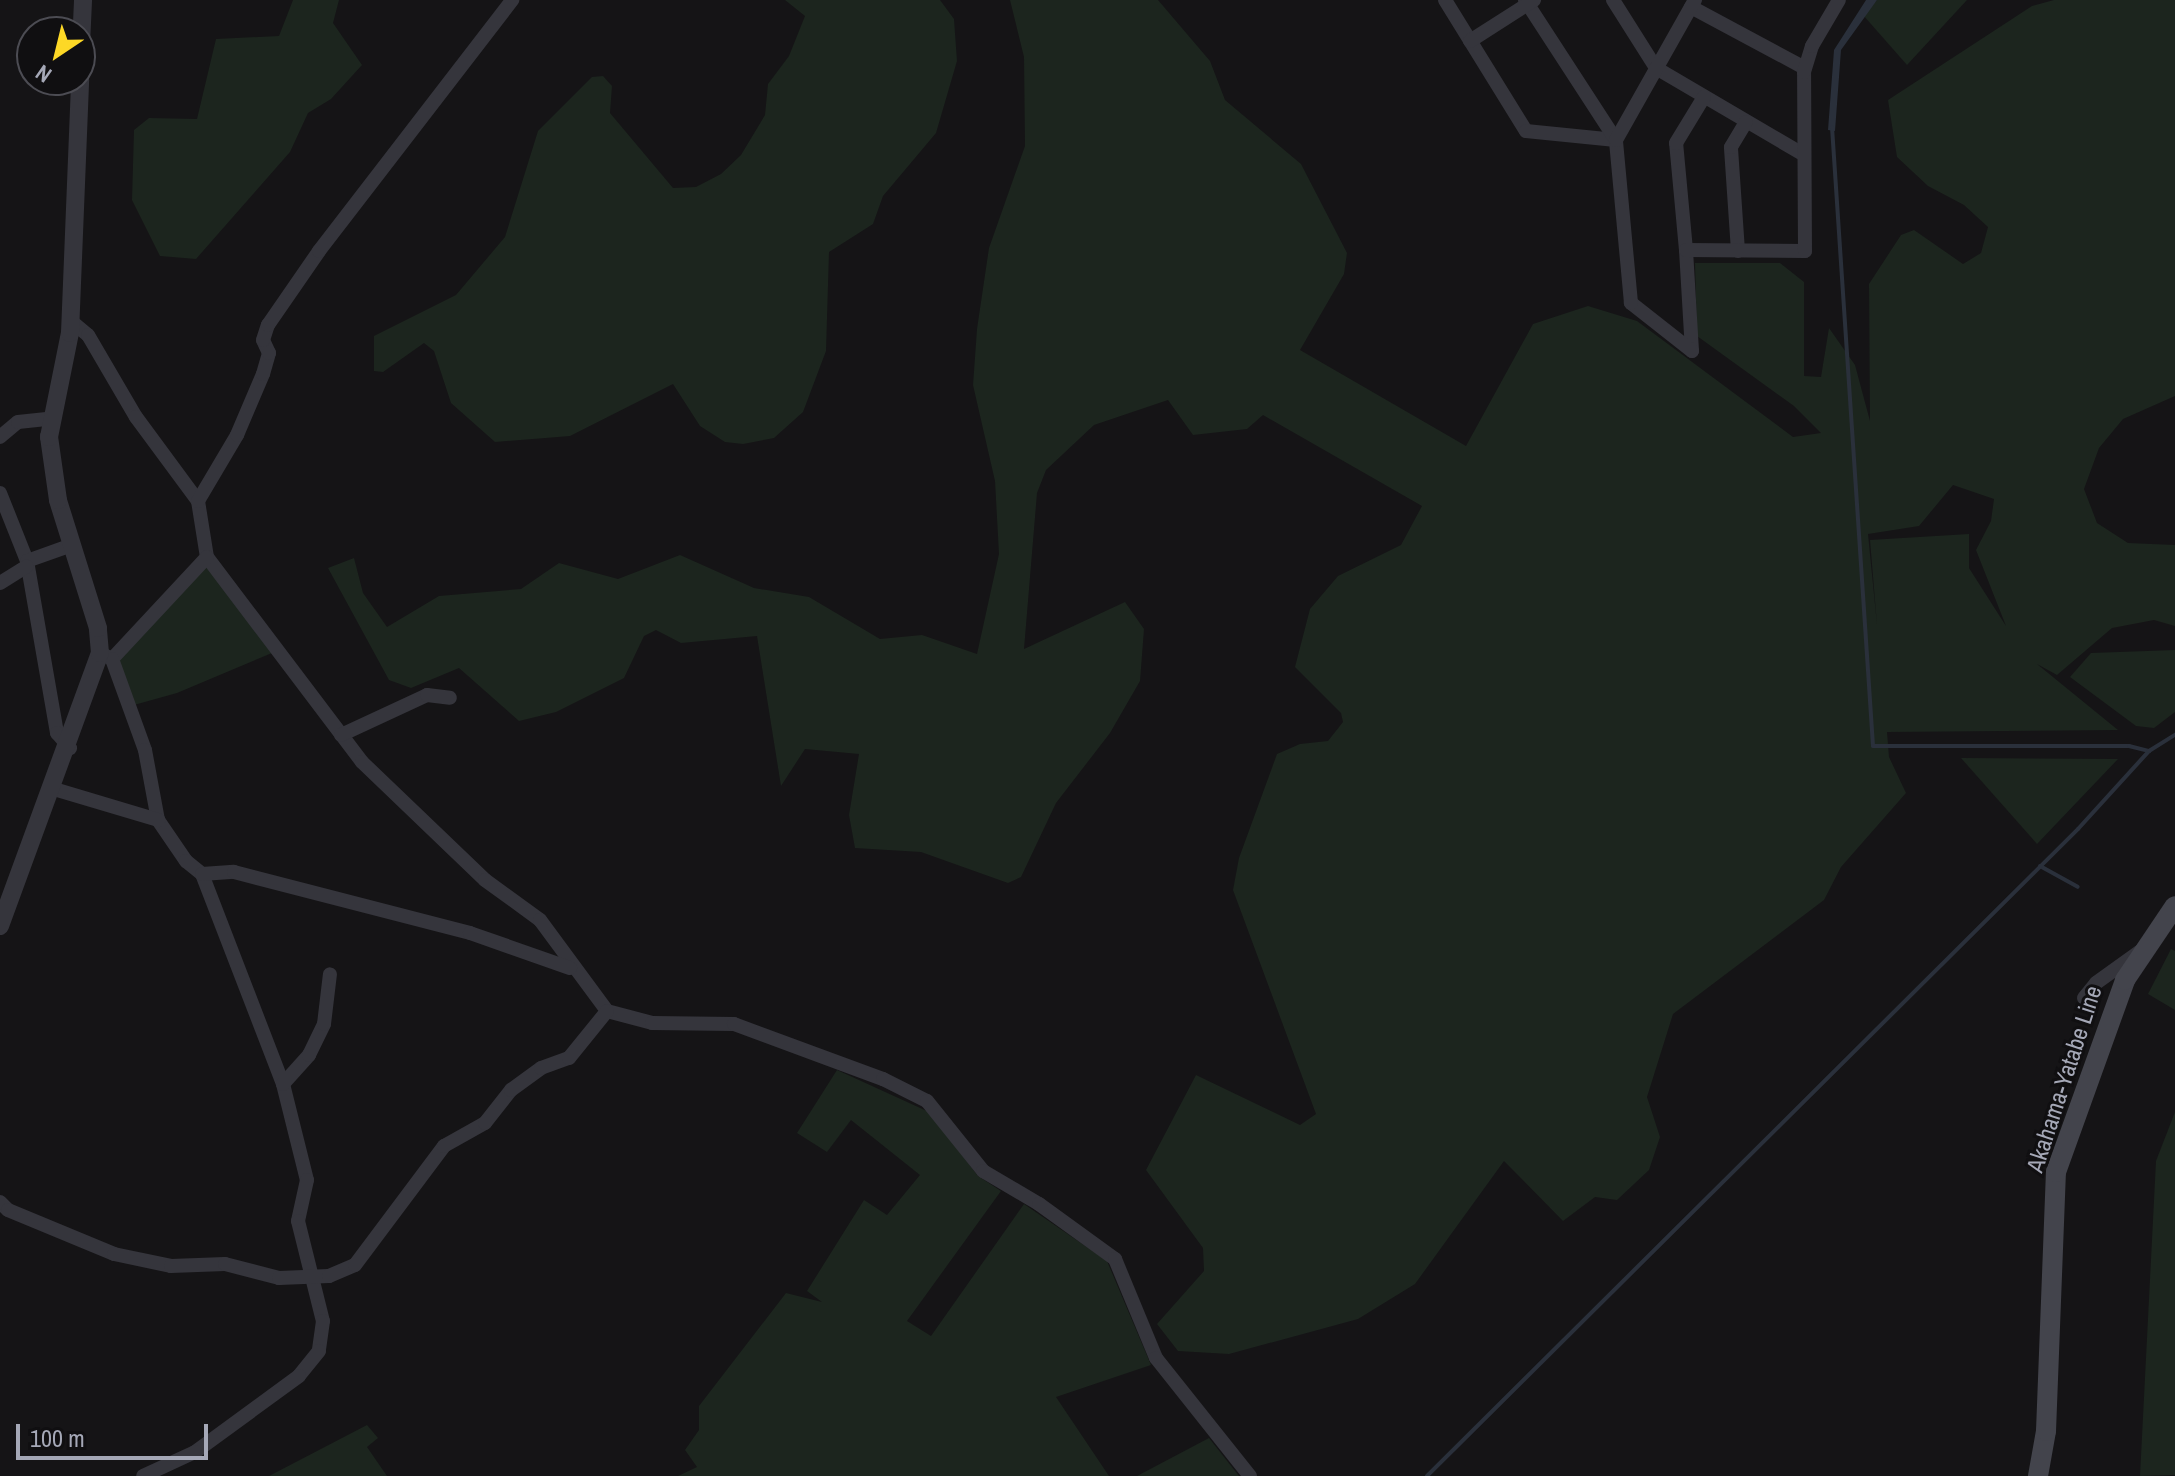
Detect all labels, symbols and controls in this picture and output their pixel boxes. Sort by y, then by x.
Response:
north arrow [16,16,96,96]
text: N [29,58,57,90]
street label: Akahama-Yatabe Line [2020,982,2108,1176]
scale bar [20,1408,212,1458]
text: 100 m [30,1422,85,1454]

